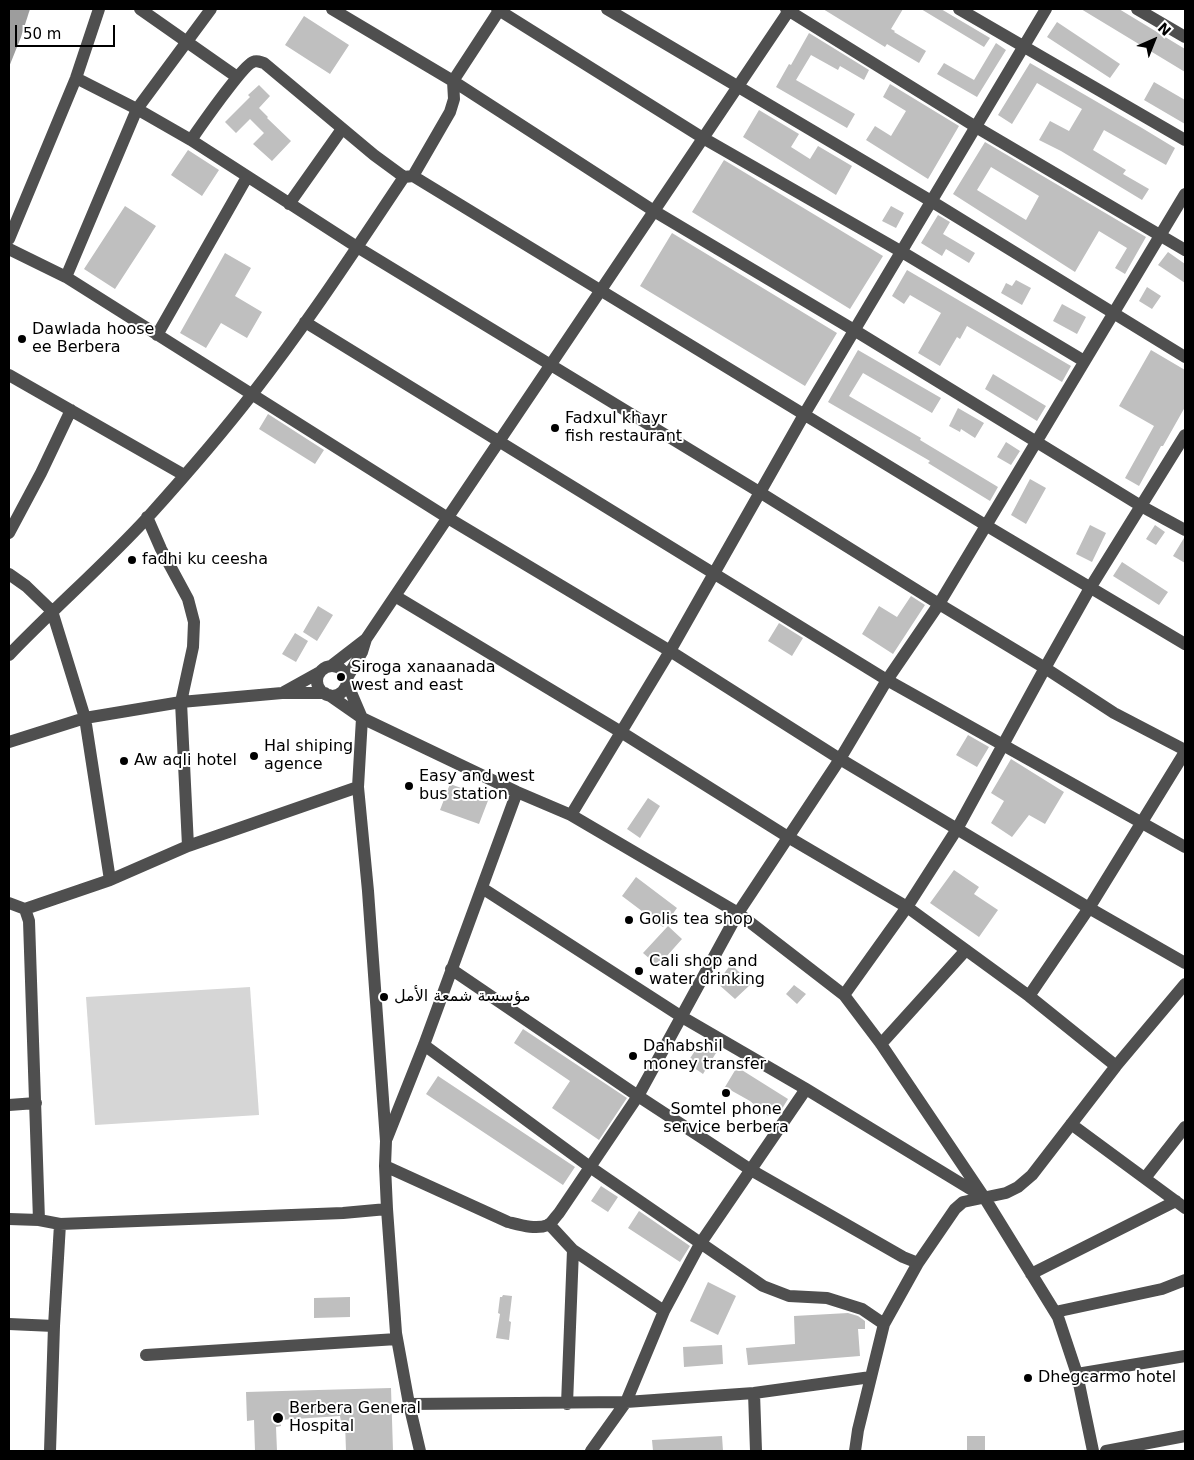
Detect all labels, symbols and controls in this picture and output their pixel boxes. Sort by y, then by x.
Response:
scale bar [18,15,118,47]
north arrow [1129,15,1179,65]
text: N [1155,19,1174,39]
text: 50 m [23,25,61,43]
place label: Dawlada hoose ee Berbera [32,320,154,358]
marker: Dawlada hoose ee Berbera [16,333,28,345]
place label: Fadxul khayr fish restaurant [565,409,682,447]
marker: Fadxul khayr fish restaurant [549,422,561,434]
place label: fadhi ku ceesha [142,550,268,570]
marker: fadhi ku ceesha [126,554,138,566]
place label: Siroga xanaanada west and east [351,658,496,696]
marker: Siroga xanaanada west and east [335,671,347,683]
place label: Hal shiping agence [264,737,353,775]
marker: Hal shiping agence [248,750,260,762]
place label: Aw aqli hotel [134,751,237,771]
marker: Aw aqli hotel [118,755,130,767]
place label: Easy and west bus station [419,767,535,805]
marker: Easy and west bus station [403,780,415,792]
place label: Golis tea shop [639,910,753,930]
marker: Golis tea shop [623,914,635,926]
place label: Cali shop and water drinking [649,952,765,990]
marker: Cali shop and water drinking [633,965,645,977]
place label: مؤسسة شمعة الأمل [394,987,530,1007]
marker: مؤسسة شمعة الأمل [378,991,390,1003]
place label: Dahabshil money transfer [643,1037,766,1075]
marker: Dahabshil money transfer [627,1050,639,1062]
marker: Somtel phone service berbera [720,1087,732,1099]
place label: Somtel phone service berbera [663,1100,789,1138]
place label: Dhegcarmo hotel [1038,1368,1176,1388]
marker: Dhegcarmo hotel [1022,1372,1034,1384]
place label: Berbera General Hospital [289,1399,421,1437]
marker: Berbera General Hospital [271,1411,285,1425]

